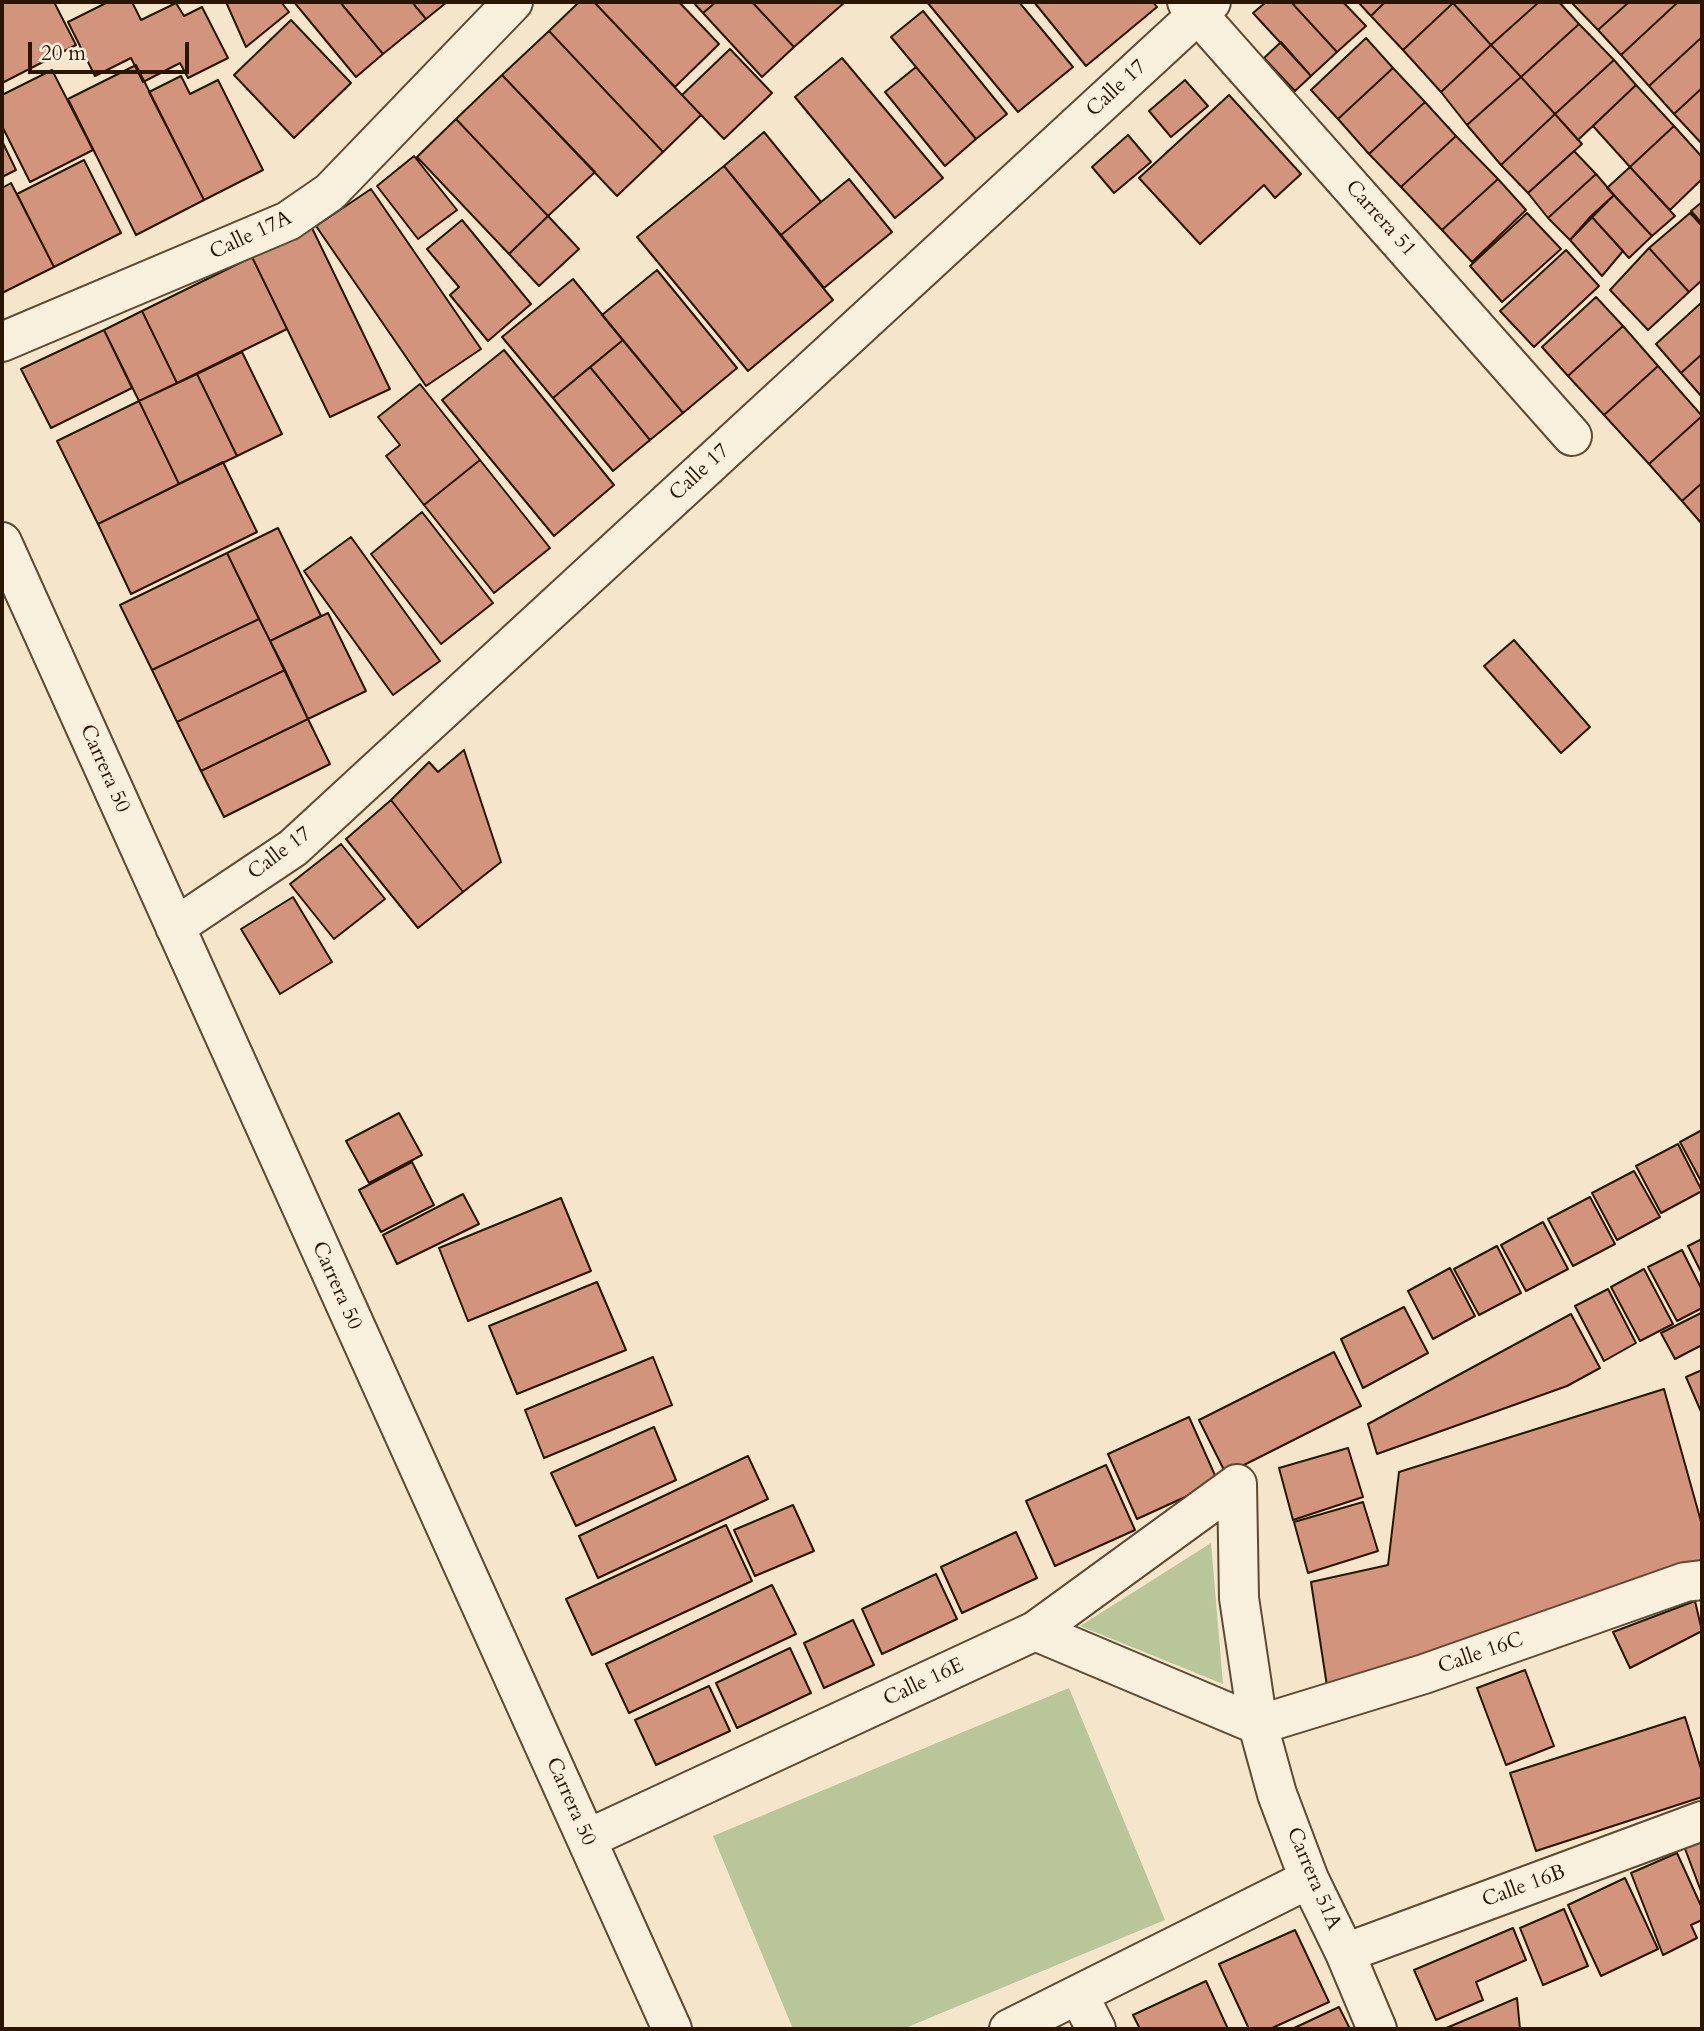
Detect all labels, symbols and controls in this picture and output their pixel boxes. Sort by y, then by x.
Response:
scale bar [32,28,192,72]
text: 20 m [41,39,86,68]
street label: Calle 17 [1082,55,1152,123]
street label: Carrera 51 [1339,176,1421,262]
street label: Calle 17A [206,206,296,266]
street label: Calle 17 [665,439,735,507]
street label: Carrera 50 [73,721,135,817]
street label: Calle 17 [243,822,317,886]
street label: Carrera 50 [305,1238,367,1334]
street label: Calle 16C [1435,1628,1527,1680]
street label: Calle 16E [880,1654,968,1712]
street label: Carrera 50 [539,1754,601,1850]
street label: Carrera 51A [1280,1824,1346,1934]
street label: Calle 16B [1479,1860,1569,1914]

